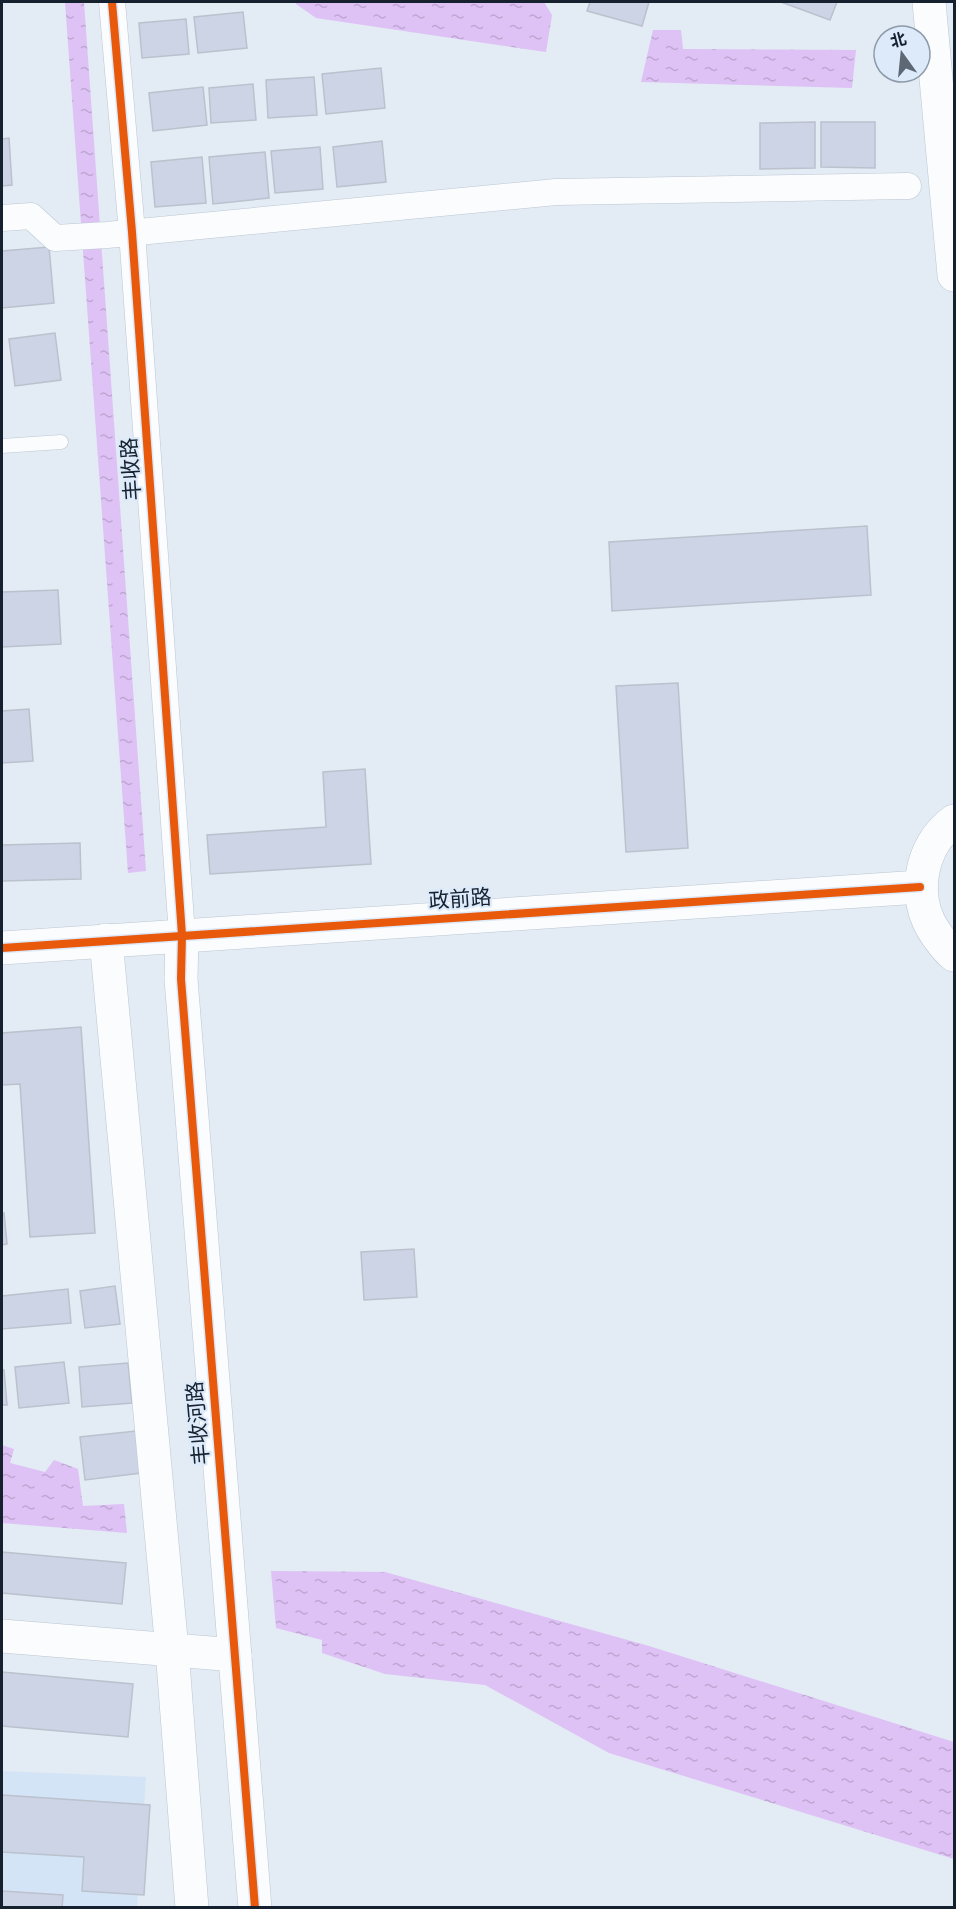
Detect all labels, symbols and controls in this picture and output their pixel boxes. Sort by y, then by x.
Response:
north arrow [872,24,932,84]
text: 北 [888,27,909,52]
street label: 丰收路 [114,437,147,501]
street label: 政前路 [428,882,492,915]
street label: 丰收河路 [179,1380,216,1466]

